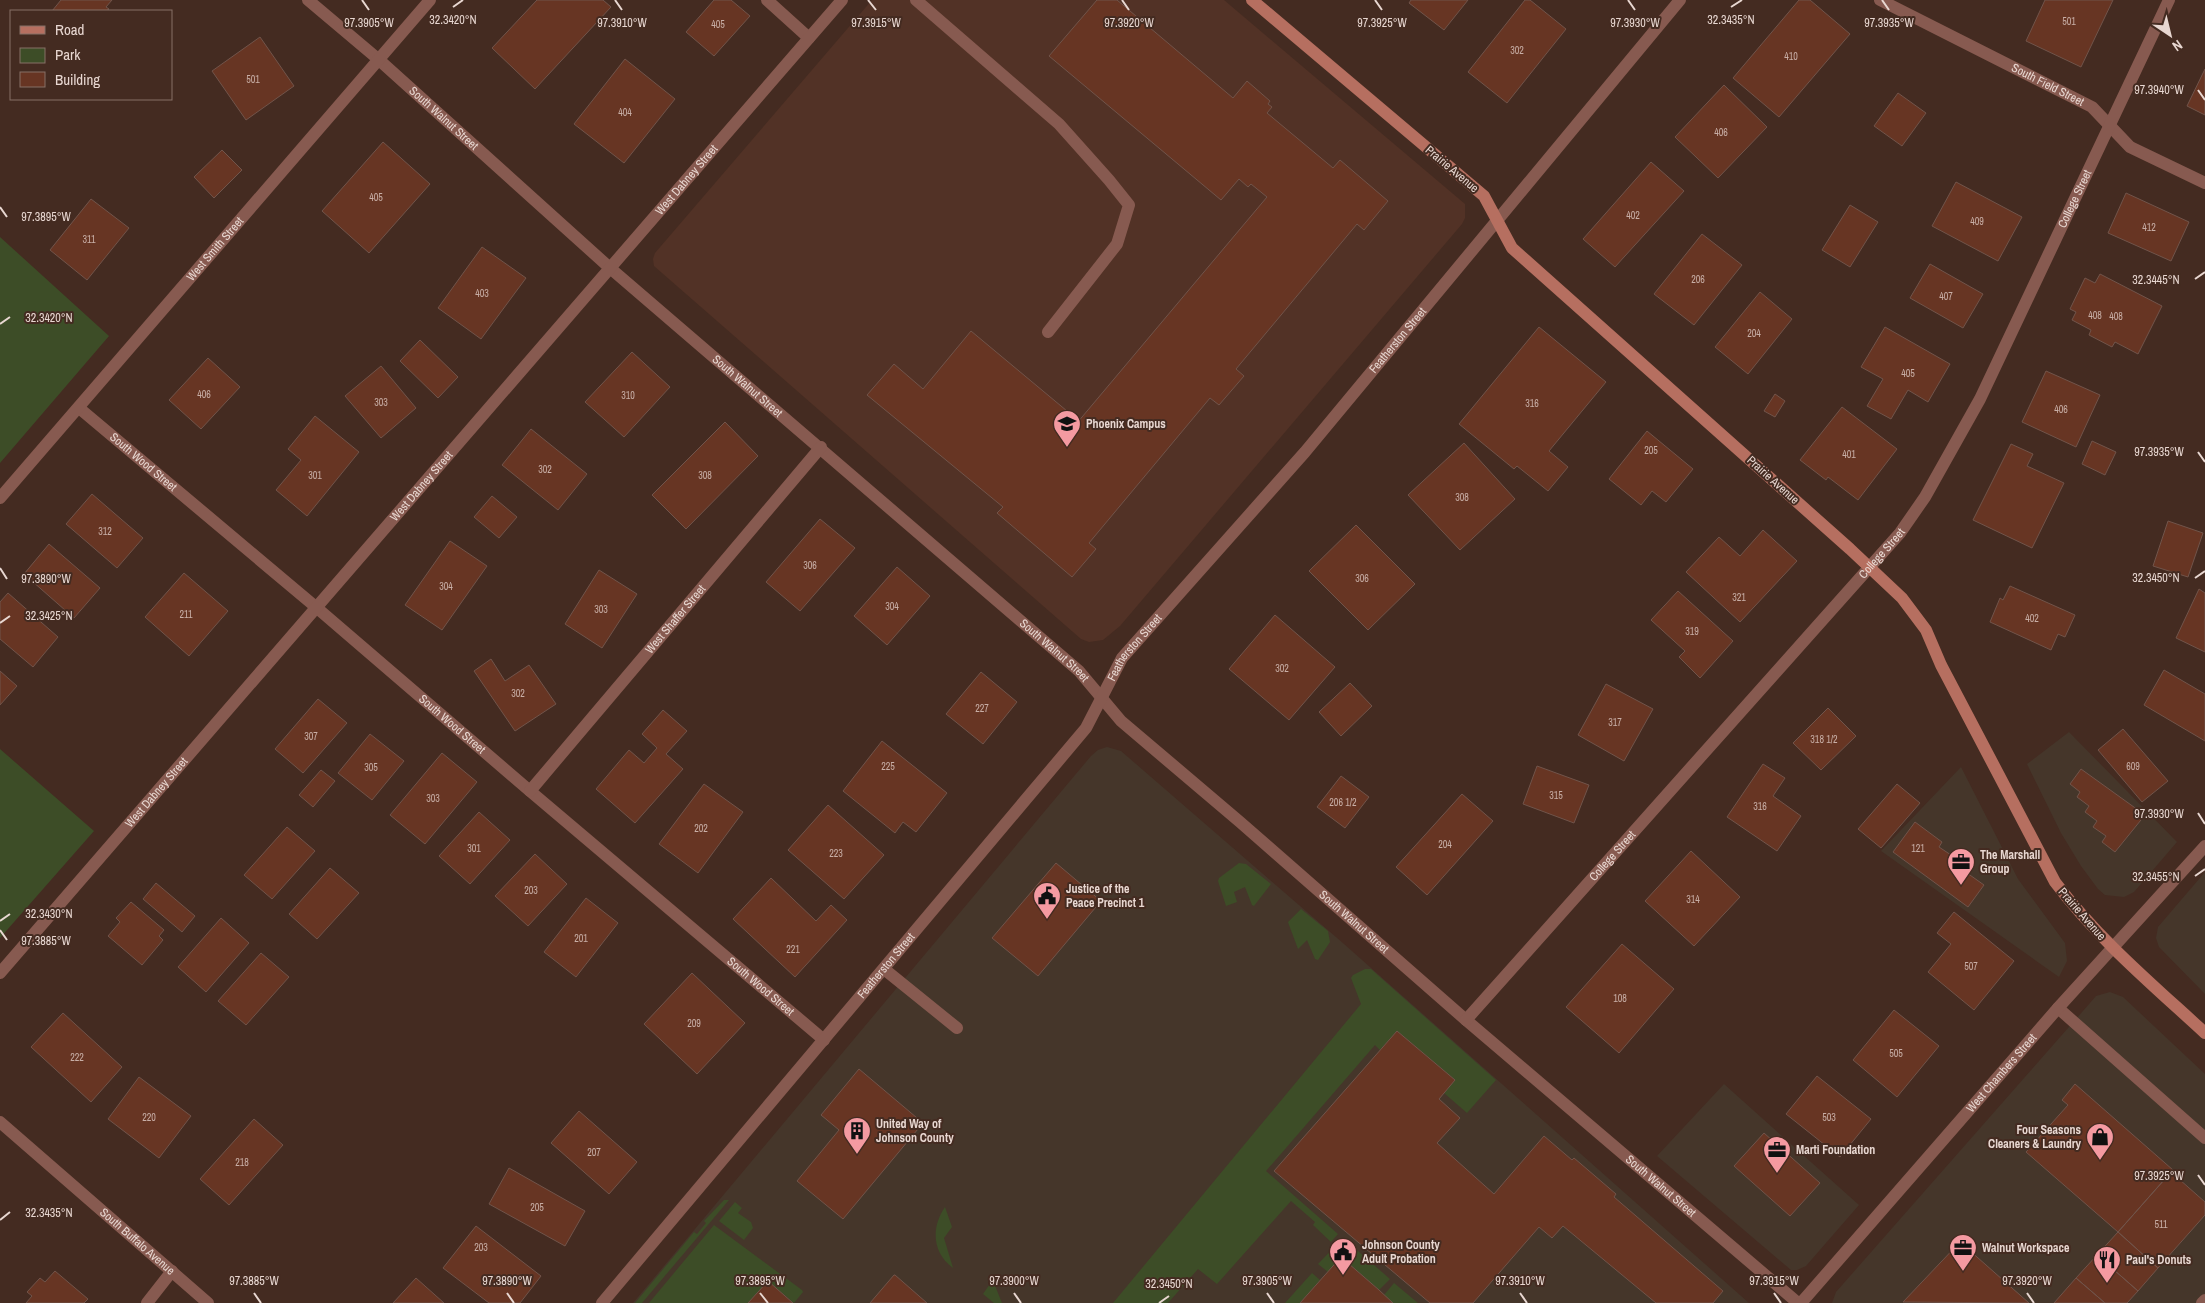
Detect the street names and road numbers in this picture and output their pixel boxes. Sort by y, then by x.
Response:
street label: South Field Street [2009,60,2087,110]
street label: South Walnut Street [406,83,482,154]
street label: West Dabney Street [652,141,721,218]
street label: Prairie Avenue [1422,142,1482,196]
street label: College Street [2054,167,2096,231]
street label: West Smith Street [183,213,247,284]
street label: Featherston Street [1366,304,1430,377]
street label: South Walnut Street [709,351,786,421]
street label: South Wood Street [106,429,180,495]
street label: West Dabney Street [387,447,456,525]
street label: Prairie Avenue [1744,452,1802,508]
street label: College Street [1855,525,1909,582]
street label: West Shaffer Street [642,581,709,657]
street label: Featherston Street [1103,610,1166,684]
street label: South Walnut Street [1016,615,1093,685]
street label: South Wood Street [415,691,489,757]
street label: West Dabney Street [122,754,191,831]
street label: College Street [1586,827,1639,884]
street label: Prairie Avenue [2055,884,2109,944]
street label: South Walnut Street [1316,887,1392,957]
street label: Featherston Street [854,929,918,1002]
street label: South Wood Street [724,953,798,1020]
street label: West Chambers Street [1963,1030,2040,1116]
street label: South Walnut Street [1622,1151,1700,1221]
street label: South Buffalo Avenue [96,1204,178,1279]

